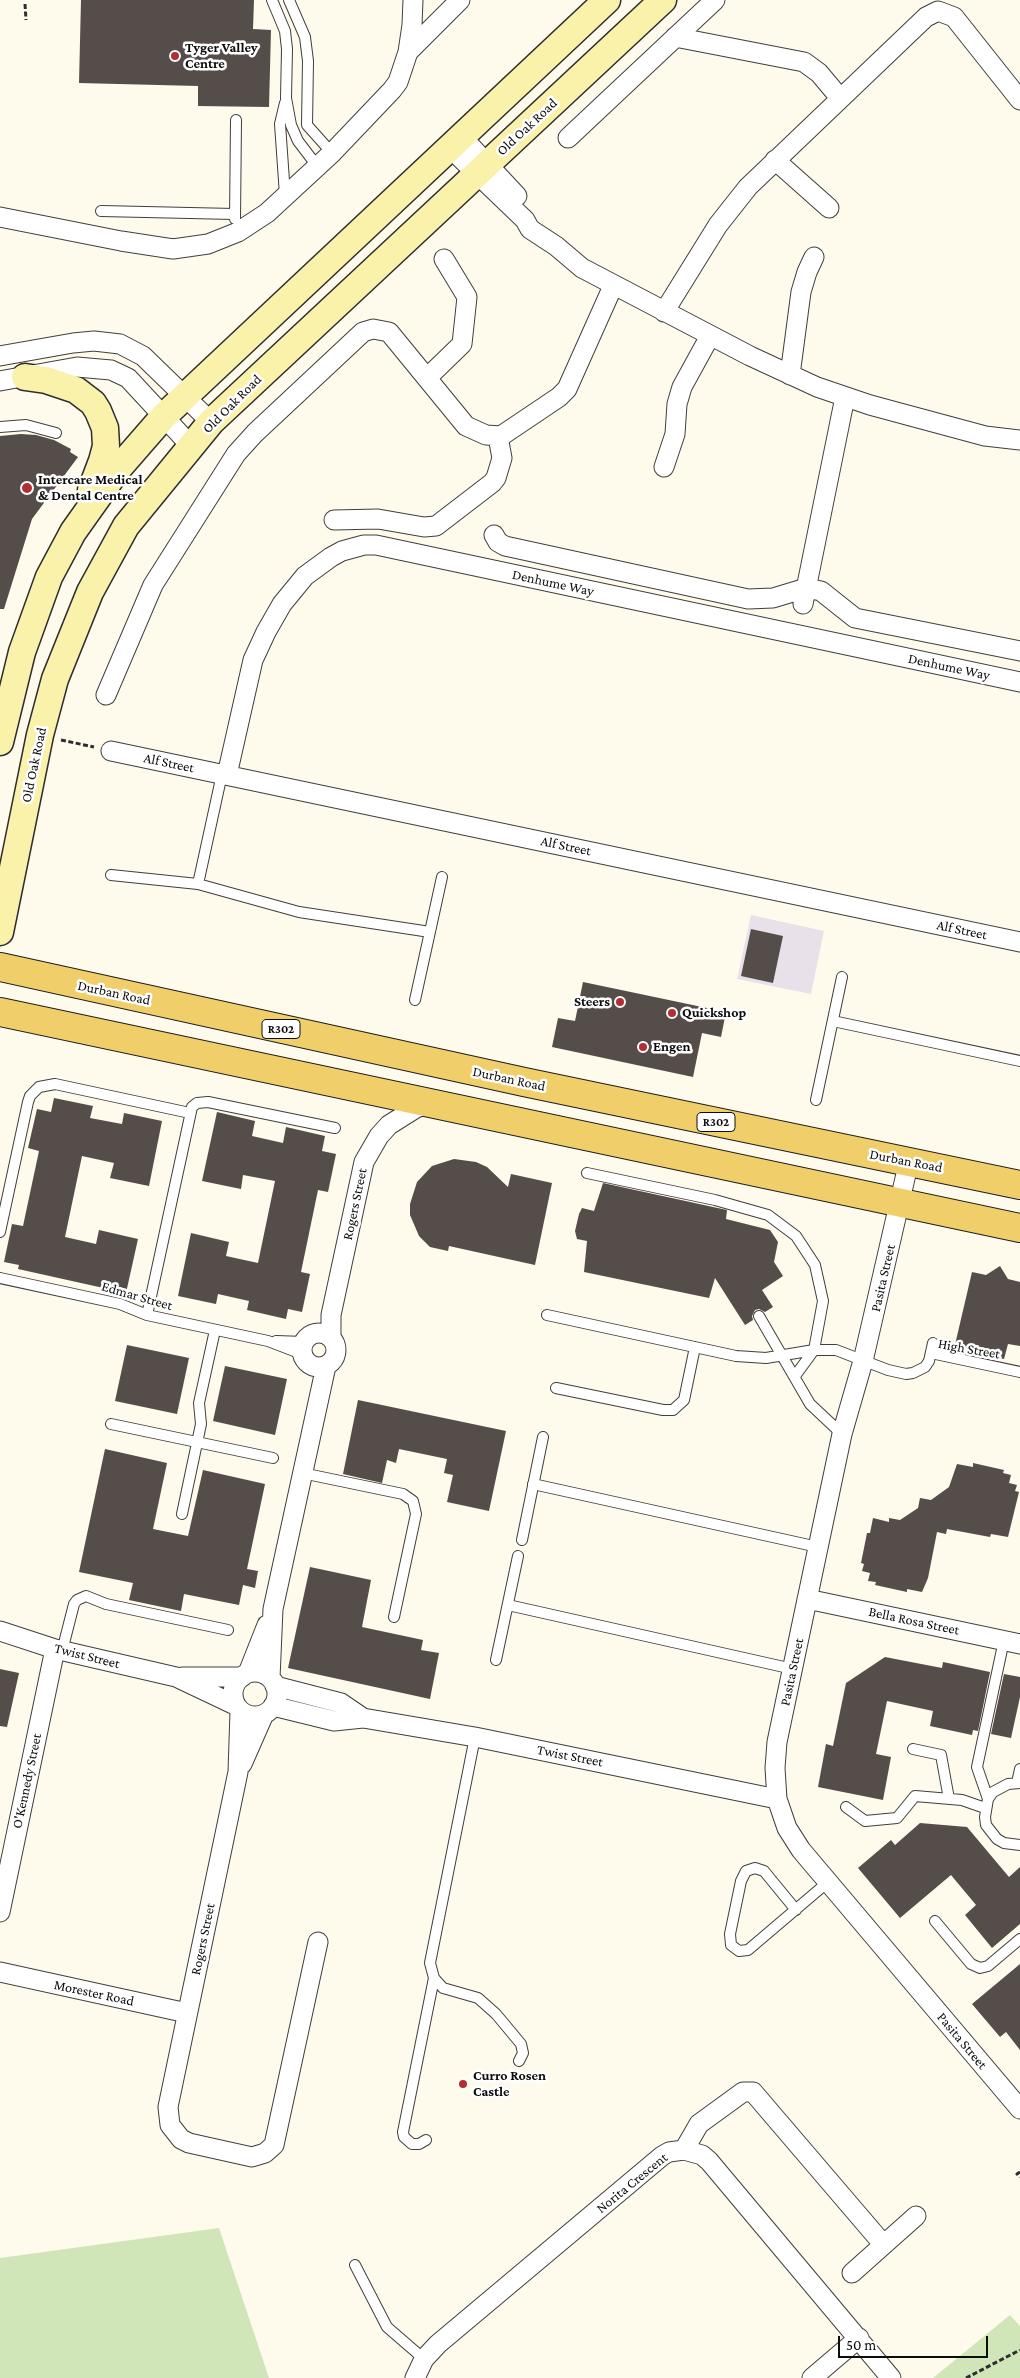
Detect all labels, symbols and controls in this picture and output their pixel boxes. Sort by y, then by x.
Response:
place label: Tyger Valley Centre [185,40,258,72]
marker: Tyger Valley Centre [169,50,181,62]
street label: Old Oak Road [493,95,561,159]
street label: Old Oak Road [199,371,265,437]
place label: Intercare Medical & Dental Centre [38,472,143,504]
marker: Intercare Medical & Dental Centre [20,481,34,495]
street label: Denhume Way [511,566,595,600]
street label: Denhume Way [907,650,991,684]
street label: Old Oak Road [18,726,50,804]
street label: Alf Street [142,749,196,777]
street label: Alf Street [539,832,593,860]
street label: Alf Street [935,916,989,944]
street label: Durban Road [76,977,152,1009]
place label: Steers [574,994,610,1010]
marker: Steers [614,996,626,1008]
place label: Quickshop [682,1005,746,1021]
marker: Quickshop [666,1007,678,1019]
road number: R302 [262,1020,300,1038]
place label: Engen [653,1039,691,1055]
marker: Engen [637,1041,649,1053]
street label: Durban Road [471,1063,547,1095]
road number: R302 [697,1112,735,1132]
street label: Durban Road [868,1146,944,1176]
street label: Rogers Street [339,1166,371,1242]
street label: Pasita Street [867,1243,899,1313]
street label: Edmar Street [100,1278,174,1314]
street label: High Street [937,1335,1001,1363]
street label: Bella Rosa Street [867,1603,961,1639]
street label: Pasita Street [777,1637,807,1707]
street label: Twist Street [52,1640,122,1672]
street label: O'Kennedy Street [9,1732,45,1830]
street label: Twist Street [535,1741,605,1771]
street label: Rogers Street [187,1901,219,1977]
street label: Morester Road [52,1976,136,2010]
street label: Pasita Street [933,2009,991,2073]
place label: Curro Rosen Castle [473,2068,546,2100]
marker: Curro Rosen Castle [457,2078,469,2090]
street label: Norita Crescent [593,2149,671,2217]
scale bar [840,2326,990,2358]
text: 50 m [846,2337,876,2353]

